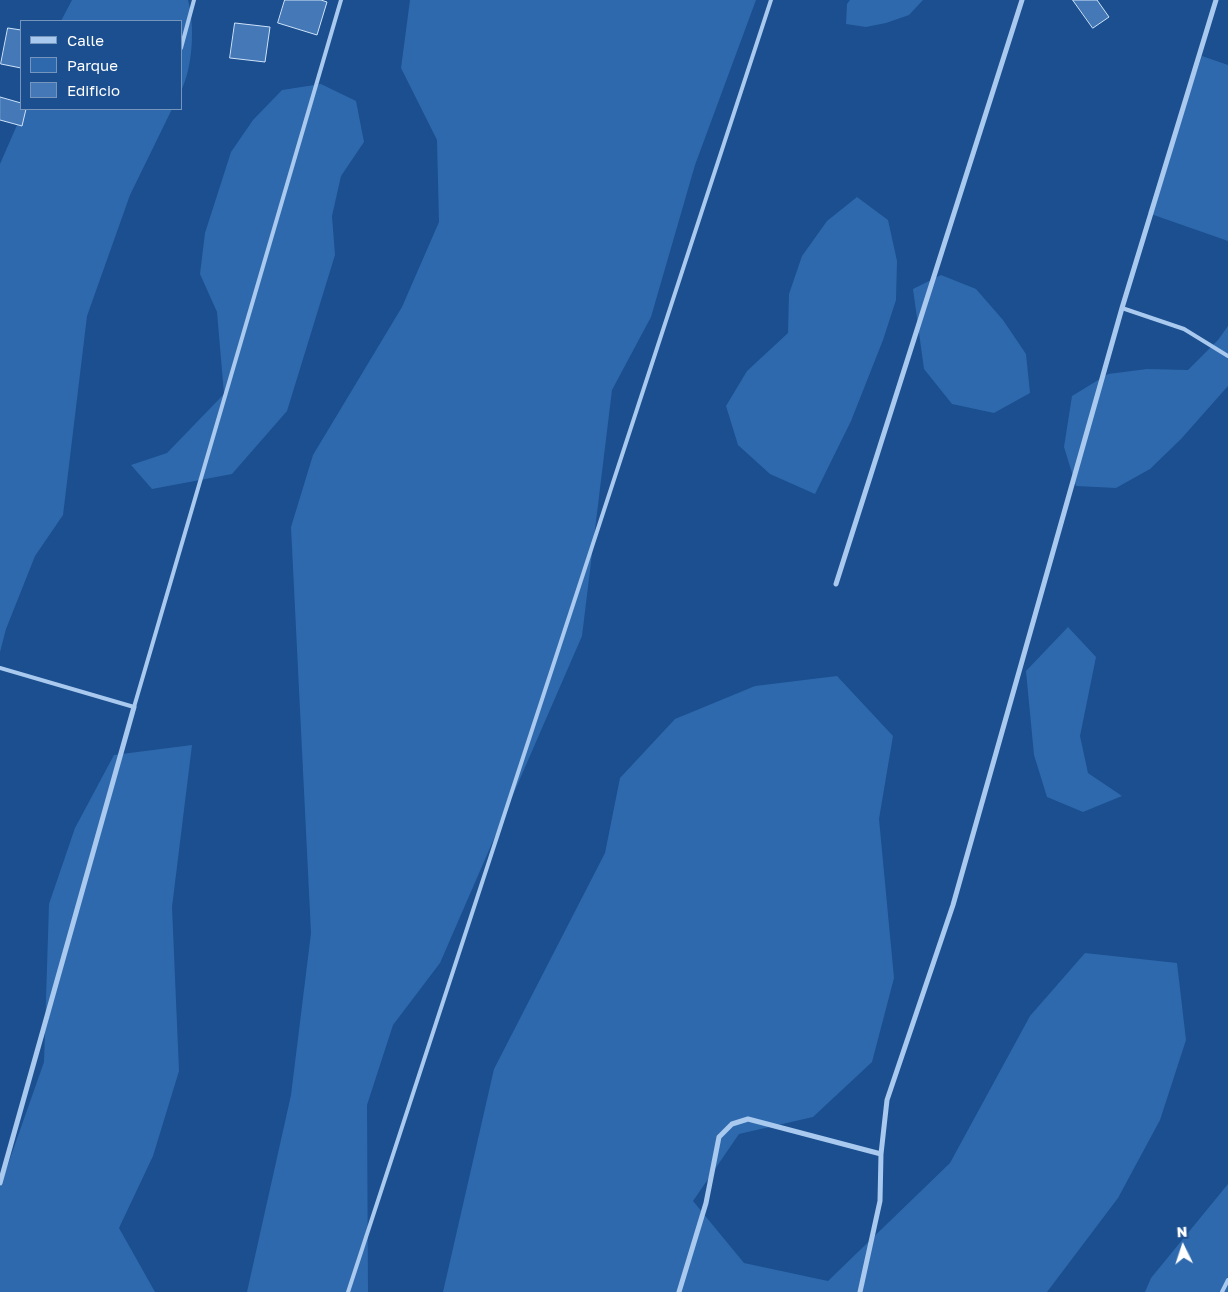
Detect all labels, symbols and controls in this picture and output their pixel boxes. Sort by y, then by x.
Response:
legend [20,20,182,110]
text: Calle [67,31,104,49]
text: Parque [67,56,118,74]
text: Edificio [67,81,120,99]
north arrow [1158,1222,1208,1272]
text: N [1176,1223,1188,1240]

